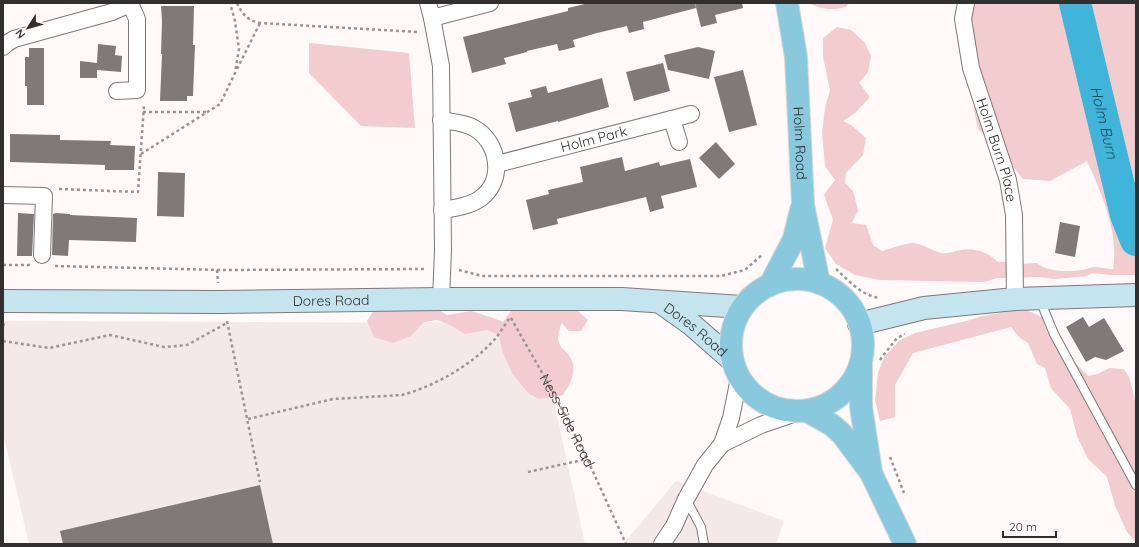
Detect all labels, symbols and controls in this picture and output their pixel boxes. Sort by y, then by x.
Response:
north arrow [8,8,48,48]
text: N [12,27,28,41]
water label: Holm Burn [1086,84,1122,161]
street label: Holm Burn Place [973,96,1021,203]
street label: Holm Road [789,106,811,180]
street label: Holm Park [559,122,629,156]
street label: Dores Road [292,291,370,310]
street label: Dores Road [660,298,731,361]
street label: Ness-Side Road [536,371,599,470]
scale bar [1003,513,1056,539]
text: 20 m [1009,519,1037,534]

